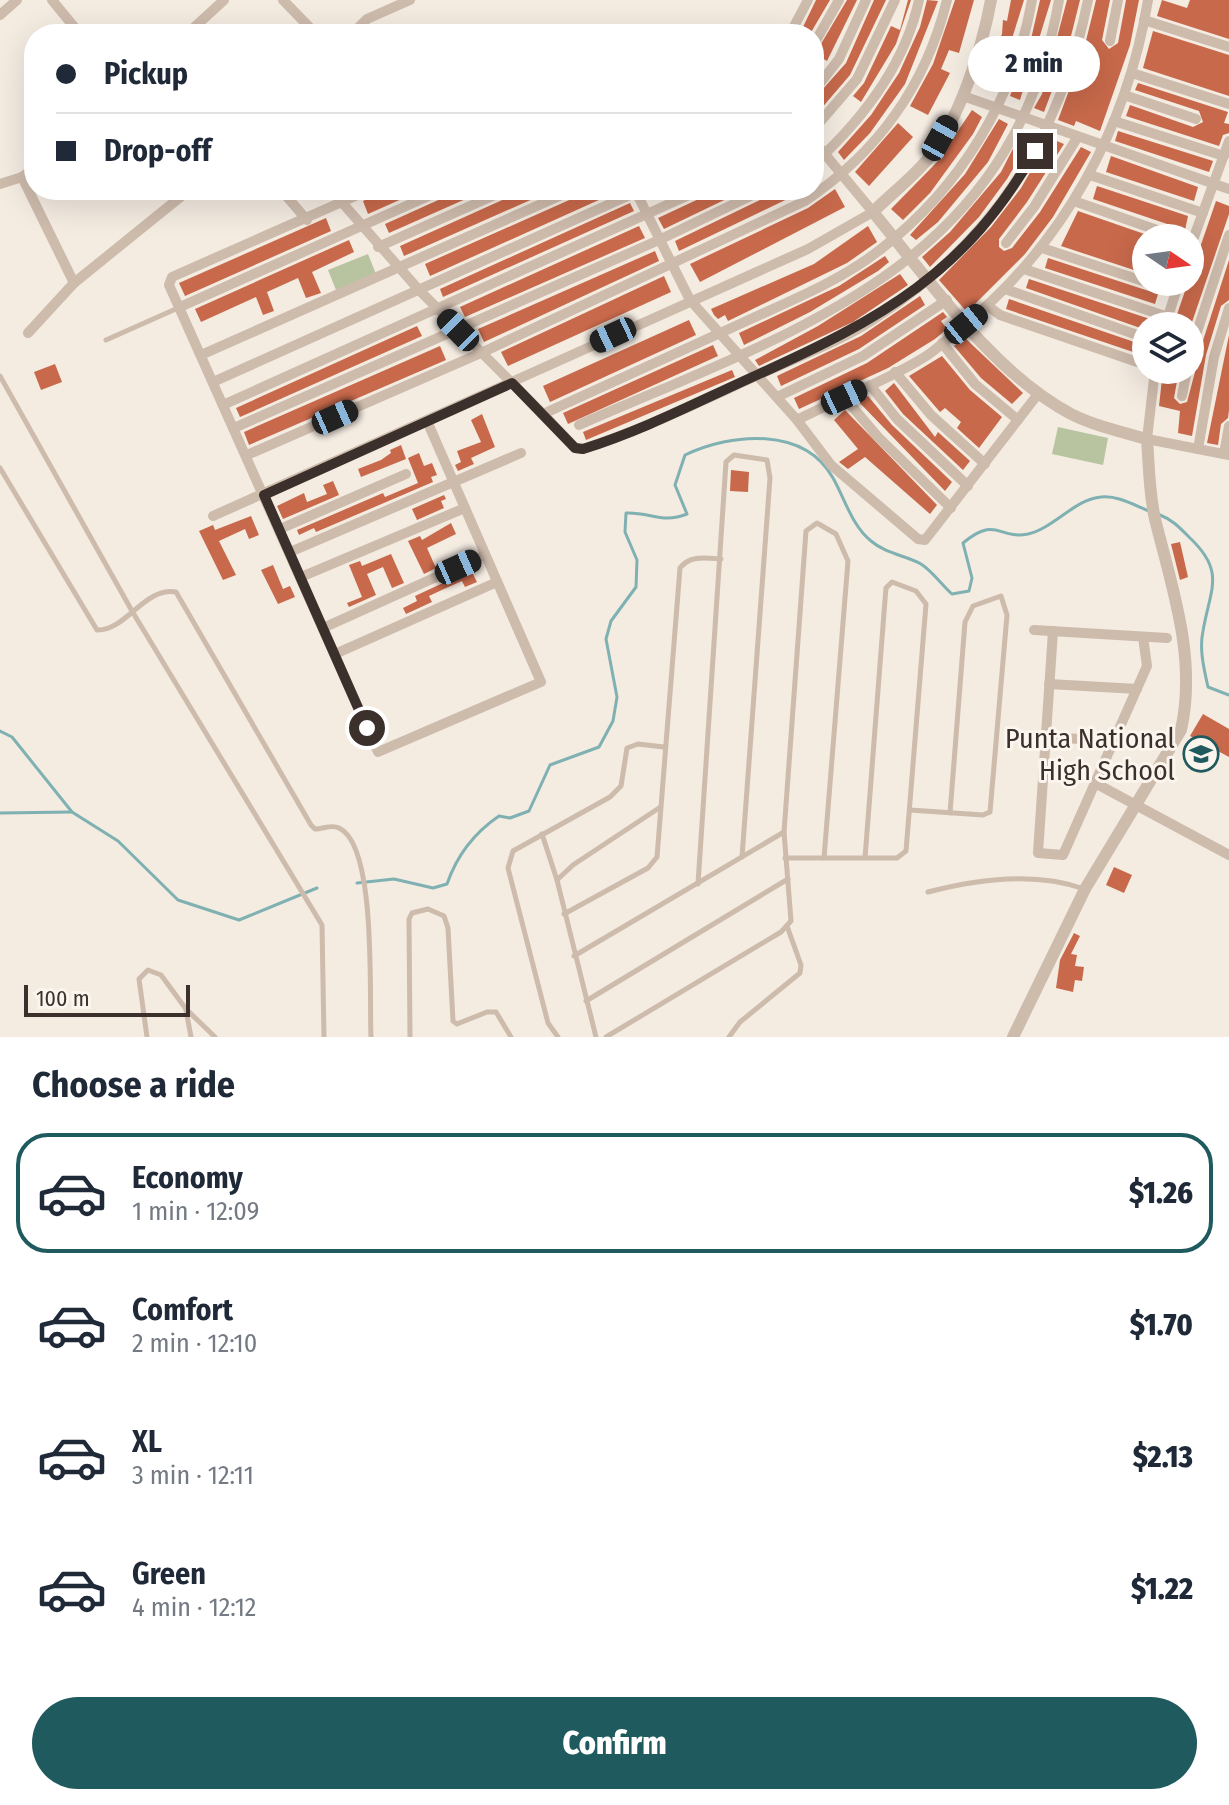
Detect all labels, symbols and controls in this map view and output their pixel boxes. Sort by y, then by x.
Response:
callout: 2 min [969,35,1101,91]
text: 2 min [1005,48,1063,79]
text: Pickup [104,56,188,92]
car [918,111,962,165]
text: Drop-off [104,133,211,169]
route end [1017,133,1053,169]
north arrow [1132,224,1204,296]
map controls [1132,224,1204,384]
car [940,300,992,348]
car [433,305,483,355]
button: layers [1132,312,1204,384]
car [586,314,640,356]
car [817,376,871,418]
car [308,396,362,438]
car [431,546,485,588]
route start [349,710,385,746]
place label: Punta National High School [1005,722,1175,787]
school or university icon: Punta National High School [1182,735,1220,773]
scale bar [24,981,190,1017]
text: 100 m [36,985,90,1012]
text: Choose a ride [32,1063,235,1107]
icon: car [36,1157,108,1229]
text: Economy [132,1160,243,1196]
text: $1.26 [1129,1175,1193,1211]
text: 1 min · 12:09 [132,1196,259,1227]
icon: car [36,1289,108,1361]
text: Comfort [132,1292,233,1328]
text: $1.70 [1130,1307,1193,1343]
text: 2 min · 12:10 [132,1328,257,1359]
icon: car [36,1421,108,1493]
text: XL [132,1424,162,1460]
text: $2.13 [1133,1439,1193,1475]
text: 3 min · 12:11 [132,1460,254,1491]
icon: car [36,1553,108,1625]
text: Green [132,1556,206,1592]
text: $1.22 [1131,1571,1193,1607]
text: 4 min · 12:12 [132,1592,256,1623]
button: Confirm [32,1697,1197,1789]

